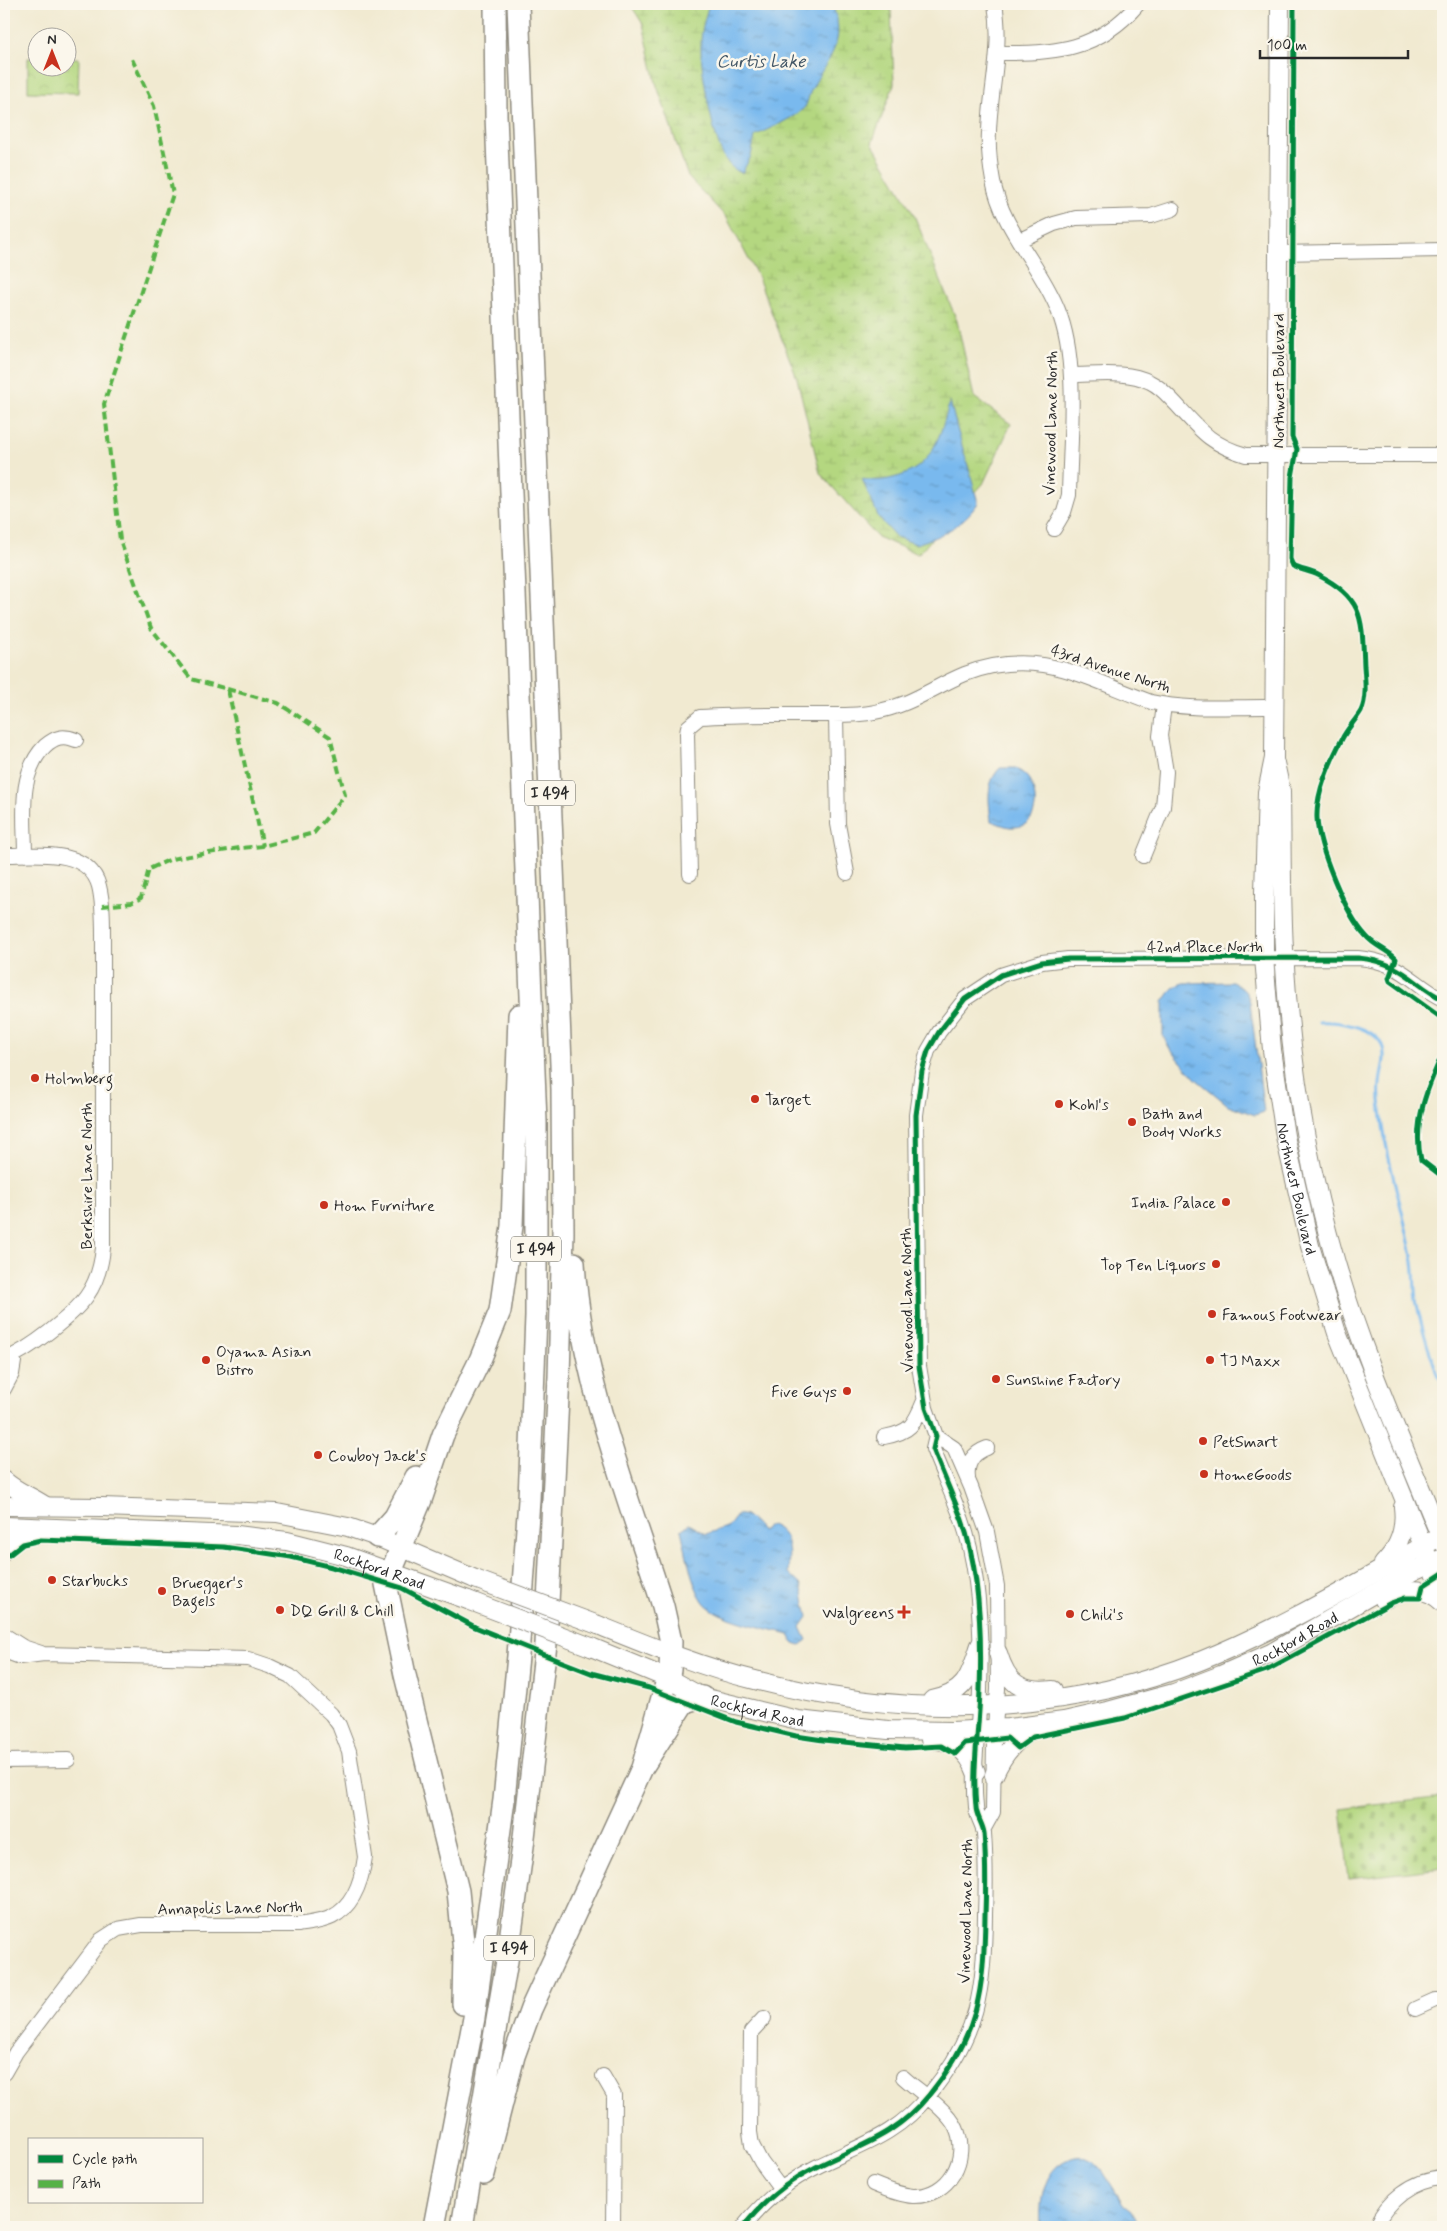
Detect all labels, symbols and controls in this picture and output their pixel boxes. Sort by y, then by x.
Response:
north arrow [28,28,78,78]
scale bar [1260,28,1407,60]
text: N [47,31,57,49]
text: 100 m [1267,36,1307,56]
water label: Curtis Lake [717,50,806,74]
street label: Northwest Boulevard [1269,314,1290,448]
street label: Vinewood Lane North [1040,351,1063,496]
street label: 43rd Avenue North [1048,640,1173,699]
road number: I 494 [525,780,575,806]
street label: 42nd Place North [1147,937,1263,958]
place label: Holmberg [45,1069,113,1091]
marker: Holmberg [29,1072,41,1084]
place label: Target [765,1090,812,1112]
marker: Target [749,1093,761,1105]
place label: Kohl's [1069,1095,1109,1116]
marker: Kohl's [1053,1098,1065,1110]
street label: Berkshire Lane North [77,1102,98,1250]
place label: Bath and Body Works [1142,1104,1222,1143]
marker: Bath and Body Works [1126,1116,1138,1128]
street label: Northwest Boulevard [1271,1121,1321,1258]
place label: India Palace [1131,1193,1216,1214]
place label: Hom Furniture [334,1196,435,1217]
marker: India Palace [1220,1196,1232,1208]
marker: Hom Furniture [318,1199,330,1211]
street label: Vinewood Lane North [896,1227,919,1372]
road number: I 494 [511,1236,561,1262]
place label: Top Ten Liquors [1100,1255,1206,1276]
marker: Top Ten Liquors [1210,1258,1222,1270]
place label: Famous Footwear [1222,1305,1341,1326]
marker: Famous Footwear [1206,1308,1218,1320]
place label: Oyama Asian Bistro [216,1342,312,1381]
place label: TJ Maxx [1220,1351,1280,1372]
marker: Oyama Asian Bistro [200,1354,212,1366]
marker: TJ Maxx [1204,1354,1216,1366]
place label: Sunshine Factory [1006,1370,1120,1391]
marker: Sunshine Factory [990,1373,1002,1385]
place label: Five Guys [771,1382,837,1403]
marker: Five Guys [841,1385,853,1397]
place label: PetSmart [1213,1432,1279,1453]
marker: PetSmart [1197,1435,1209,1447]
place label: Cowboy Jack's [328,1446,426,1467]
marker: Cowboy Jack's [312,1449,324,1461]
place label: HomeGoods [1214,1465,1292,1486]
marker: HomeGoods [1198,1468,1210,1480]
street label: Rockford Road [331,1544,427,1596]
place label: Starbucks [62,1571,128,1592]
place label: Bruegger's Bagels [172,1573,243,1613]
marker: Starbucks [46,1574,58,1586]
marker: Bruegger's Bagels [156,1585,168,1597]
place label: DQ Grill & Chill [290,1601,394,1622]
place label: Walgreens [822,1603,894,1625]
marker: DQ Grill & Chill [274,1604,286,1616]
place label: Chili's [1080,1605,1123,1626]
marker: Walgreens [898,1606,910,1618]
marker: Chili's [1064,1608,1076,1620]
street label: Rockford Road [1249,1608,1342,1672]
street label: Rockford Road [708,1690,805,1733]
street label: Vinewood Lane North [955,1839,978,1984]
street label: Annapolis Lane North [157,1897,303,1920]
road number: I 494 [484,1936,534,1960]
legend [28,2138,202,2204]
text: Cycle path [72,2150,137,2170]
text: Path [72,2174,101,2194]

